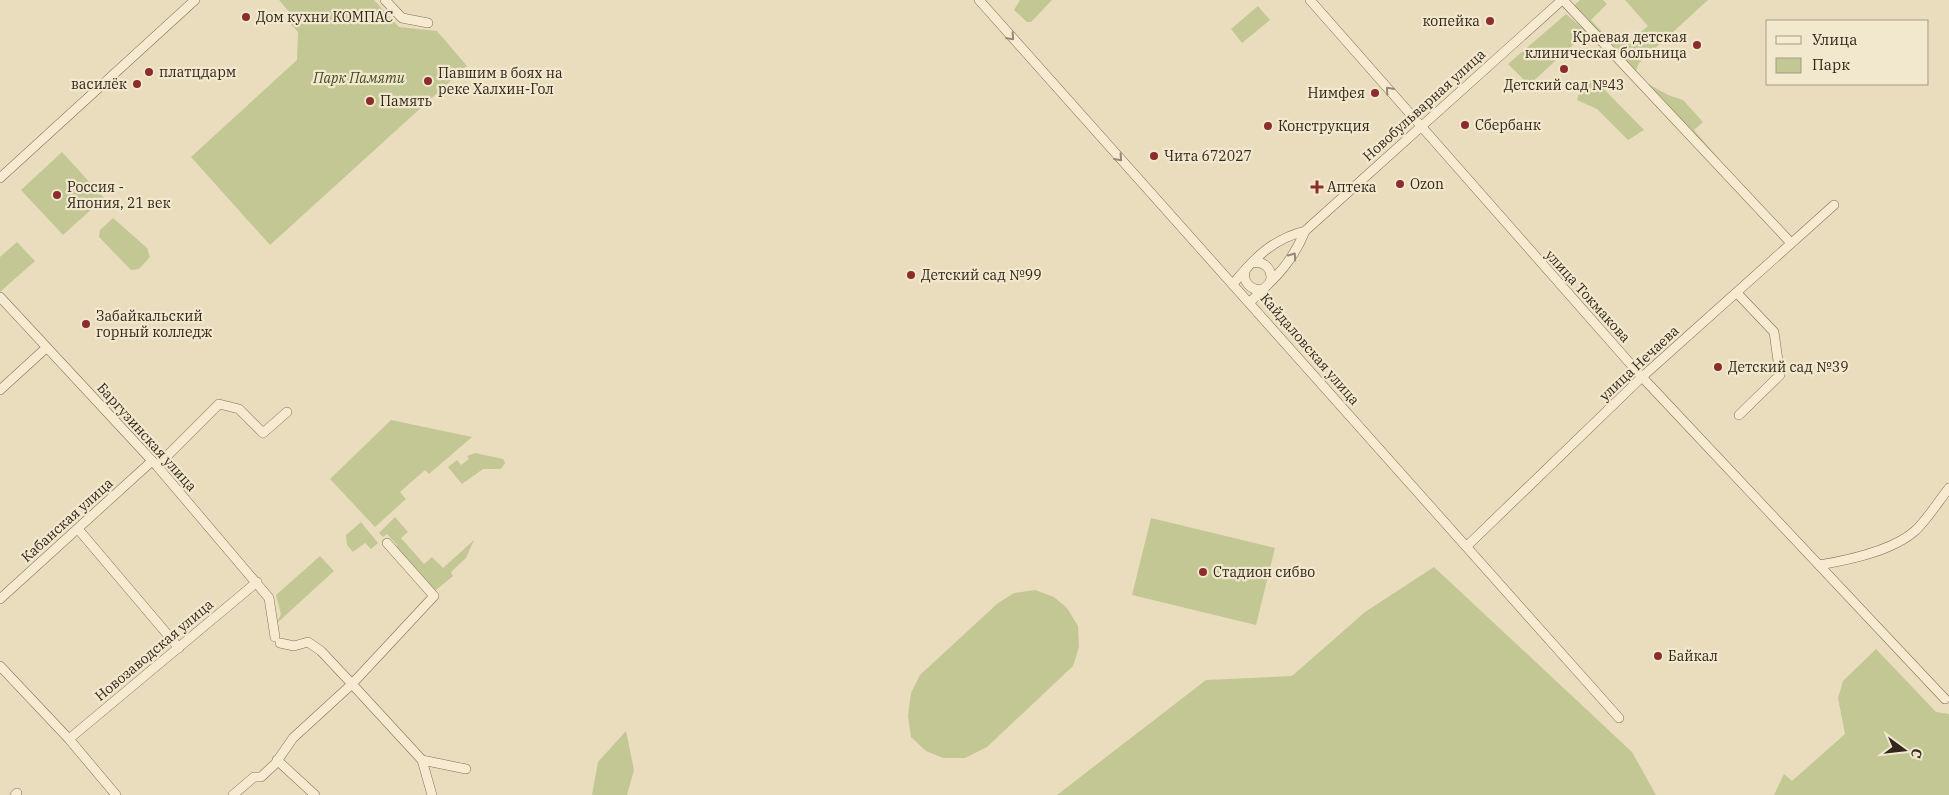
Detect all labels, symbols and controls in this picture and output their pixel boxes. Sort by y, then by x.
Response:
place label: Дом кухни КОМПАС [256,8,393,26]
marker: Дом кухни КОМПАС [240,11,252,23]
place label: копейка [1422,12,1480,30]
marker: копейка [1484,15,1496,27]
legend [1766,20,1929,85]
place label: Краевая детская клиническая больница [1525,28,1687,62]
text: Улица [1812,30,1857,49]
one-way arrow [1006,31,1015,40]
marker: Краевая детская клиническая больница [1691,39,1703,51]
street label: Новобульварная улица [1359,45,1489,165]
text: Парк [1812,55,1850,74]
place label: платцдарм [159,63,236,81]
marker: Детский сад №43 [1558,63,1570,75]
place label: Павшим в боях на реке Халхин-Гол [438,64,563,98]
marker: платцдарм [143,66,155,78]
park label: Парк Памяти [312,69,405,87]
place label: василёк [71,75,127,93]
marker: Павшим в боях на реке Халхин-Гол [422,75,434,87]
place label: Детский сад №43 [1504,76,1624,94]
marker: василёк [131,78,143,90]
place label: Нимфея [1308,84,1365,102]
one-way arrow [1386,86,1395,95]
marker: Нимфея [1369,87,1381,99]
place label: Память [380,92,433,110]
marker: Память [364,95,376,107]
place label: Сбербанк [1475,116,1541,134]
place label: Конструкция [1278,117,1370,135]
marker: Сбербанк [1459,119,1471,131]
marker: Конструкция [1262,120,1274,132]
place label: Чита 672027 [1164,147,1252,165]
marker: Чита 672027 [1148,150,1160,162]
one-way arrow [1113,153,1122,162]
place label: Ozon [1410,175,1444,193]
place label: Россия - Япония, 21 век [67,178,171,212]
place label: Аптека [1327,178,1377,196]
marker: Ozon [1394,178,1406,190]
marker: Аптека [1311,181,1323,193]
marker: Россия - Япония, 21 век [51,189,63,201]
street label: улица Токмакова [1542,246,1635,346]
one-way arrow [1287,252,1296,262]
place label: Детский сад №99 [921,266,1042,284]
marker: Детский сад №99 [905,269,917,281]
street label: Кайдаловская улица [1256,289,1364,409]
place label: Забайкальский горный колледж [96,307,212,341]
marker: Забайкальский горный колледж [80,318,92,330]
street label: улица Нечаева [1595,321,1683,405]
place label: Детский сад №39 [1728,358,1849,376]
marker: Детский сад №39 [1712,361,1724,373]
street label: Баргузинская улица [93,379,201,495]
street label: Кабанская улица [17,474,117,566]
place label: Стадион сибво [1213,563,1315,581]
marker: Стадион сибво [1197,566,1209,578]
street label: Новозаводская улица [91,595,217,705]
place label: Байкал [1668,647,1718,665]
marker: Байкал [1652,650,1664,662]
north arrow [1879,725,1929,775]
text: С [1907,747,1926,760]

